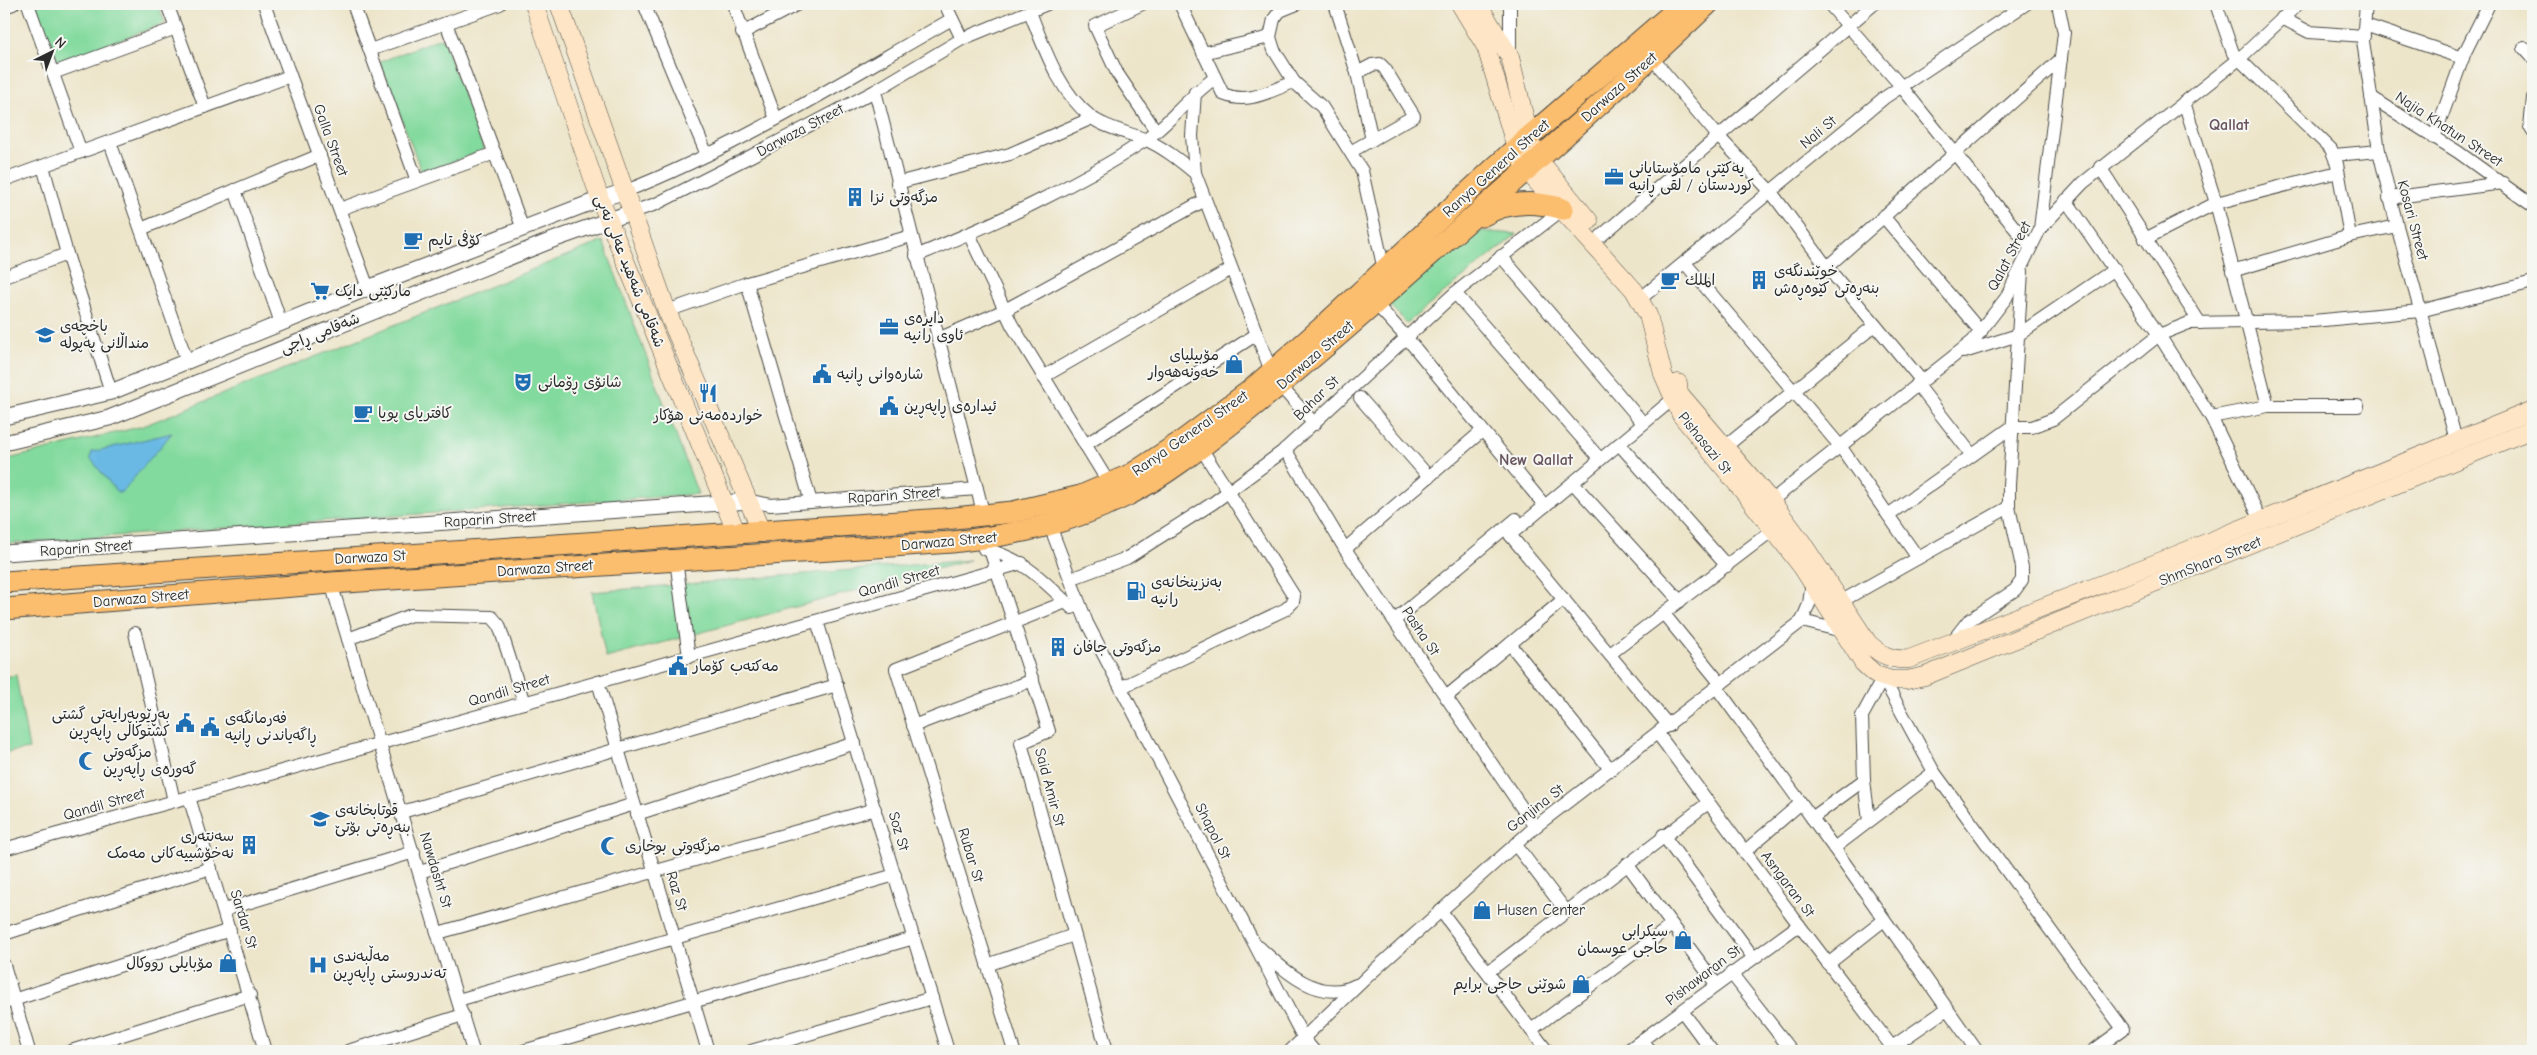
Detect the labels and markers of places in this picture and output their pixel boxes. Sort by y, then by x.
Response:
place label: یەکێتی مامۆستایانی کوردستان / لقی ڕانیە [1629,159,1754,198]
office icon: یەکێتی مامۆستایانی کوردستان / لقی ڕانیە [1603,166,1625,188]
building icon: مزگەوتی نزا [844,186,866,208]
place label: مزگەوتی نزا [870,188,938,207]
cafe icon: کۆفی تایم [402,229,424,251]
place label: کۆفی تایم [428,230,482,252]
place label: خوێندنگەی بنەڕەتی کێوەڕەش [1774,262,1879,301]
cafe icon: الملك [1659,269,1681,291]
building icon: خوێندنگەی بنەڕەتی کێوەڕەش [1748,269,1770,291]
place label: الملك [1685,271,1715,289]
supermarket icon: مارکێتی دایک [309,280,331,302]
place label: مارکێتی دایک [335,282,411,301]
place label: دایرەی ئاوی رانیە [904,309,964,344]
office icon: دایرەی ئاوی رانیە [878,316,900,338]
place label: باخچەی منداڵانی پەپولە [60,317,149,353]
school or university icon: باخچەی منداڵانی پەپولە [34,324,56,346]
place label: مۆبیلیای خەونەهەوار [1147,346,1219,382]
shop icon: مۆبیلیای خەونەهەوار [1223,353,1245,375]
public building icon: شارەوانی ڕانیە [811,363,833,385]
place label: شارەوانی ڕانیە [837,365,923,387]
theatre icon: شانۆی ڕۆمانی [512,371,534,393]
place label: شانۆی ڕۆمانی [538,373,622,395]
restaurant icon: خواردەمەنی هۆکار [697,382,719,404]
public building icon: ئیدارەی ڕاپەڕین [878,395,900,417]
place label: ئیدارەی ڕاپەڕین [904,397,997,419]
cafe icon: کافتریای پویا [352,402,374,424]
place label: کافتریای پویا [378,404,452,423]
place label: خواردەمەنی هۆکار [652,406,763,425]
place label: بەنزینخانەی رانیە [1151,573,1222,608]
fuel station icon: بەنزینخانەی رانیە [1125,580,1147,602]
building icon: مزگەوتی جافان [1047,636,1069,658]
place label: مزگەوتی جافان [1073,638,1161,657]
public building icon: مەکتەب کۆمار [667,655,689,677]
place label: مەکتەب کۆمار [692,657,779,675]
place label: بەڕێوبەرایەتی گشتی کشتوکاڵی ڕاپەڕین [52,705,170,744]
place label: فەرمانگەی ڕاگەیاندنی ڕانیە [225,709,317,748]
public building icon: بەڕێوبەرایەتی گشتی کشتوکاڵی ڕاپەڕین [174,712,196,734]
public building icon: فەرمانگەی ڕاگەیاندنی ڕانیە [199,716,221,738]
place label: مزگەوتی گەورەی ڕاپەڕین [103,743,197,782]
mosque icon: مزگەوتی گەورەی ڕاپەڕین [77,750,99,772]
place label: قوتابخانەی بنەڕەتی بۆتێ [335,801,411,840]
school or university icon: قوتابخانەی بنەڕەتی بۆتێ [309,808,331,830]
place label: سەنتەری نەخۆشییەکانی مەمک [107,827,234,863]
building icon: سەنتەری نەخۆشییەکانی مەمک [238,834,260,856]
mosque icon: مزگەوتی بوخاری [599,835,621,857]
place label: مزگەوتی بوخاری [625,837,720,856]
shop icon: Husen Center [1471,899,1493,921]
place label: Husen Center [1497,901,1585,919]
place label: سیکرابی حاجی عوسمان [1577,922,1668,958]
shop icon: سیکرابی حاجی عوسمان [1672,929,1694,951]
place label: مەڵبەندی تەندروستی ڕاپەڕین [333,945,447,986]
shop icon: مۆبایلی رووکال [217,952,239,974]
place label: مۆبایلی رووکال [126,954,213,973]
hospital icon: مەڵبەندی تەندروستی ڕاپەڕین [307,954,329,976]
shop icon: شوێنی حاجی برایم [1570,973,1592,995]
place label: شوێنی حاجی برایم [1453,975,1566,995]

